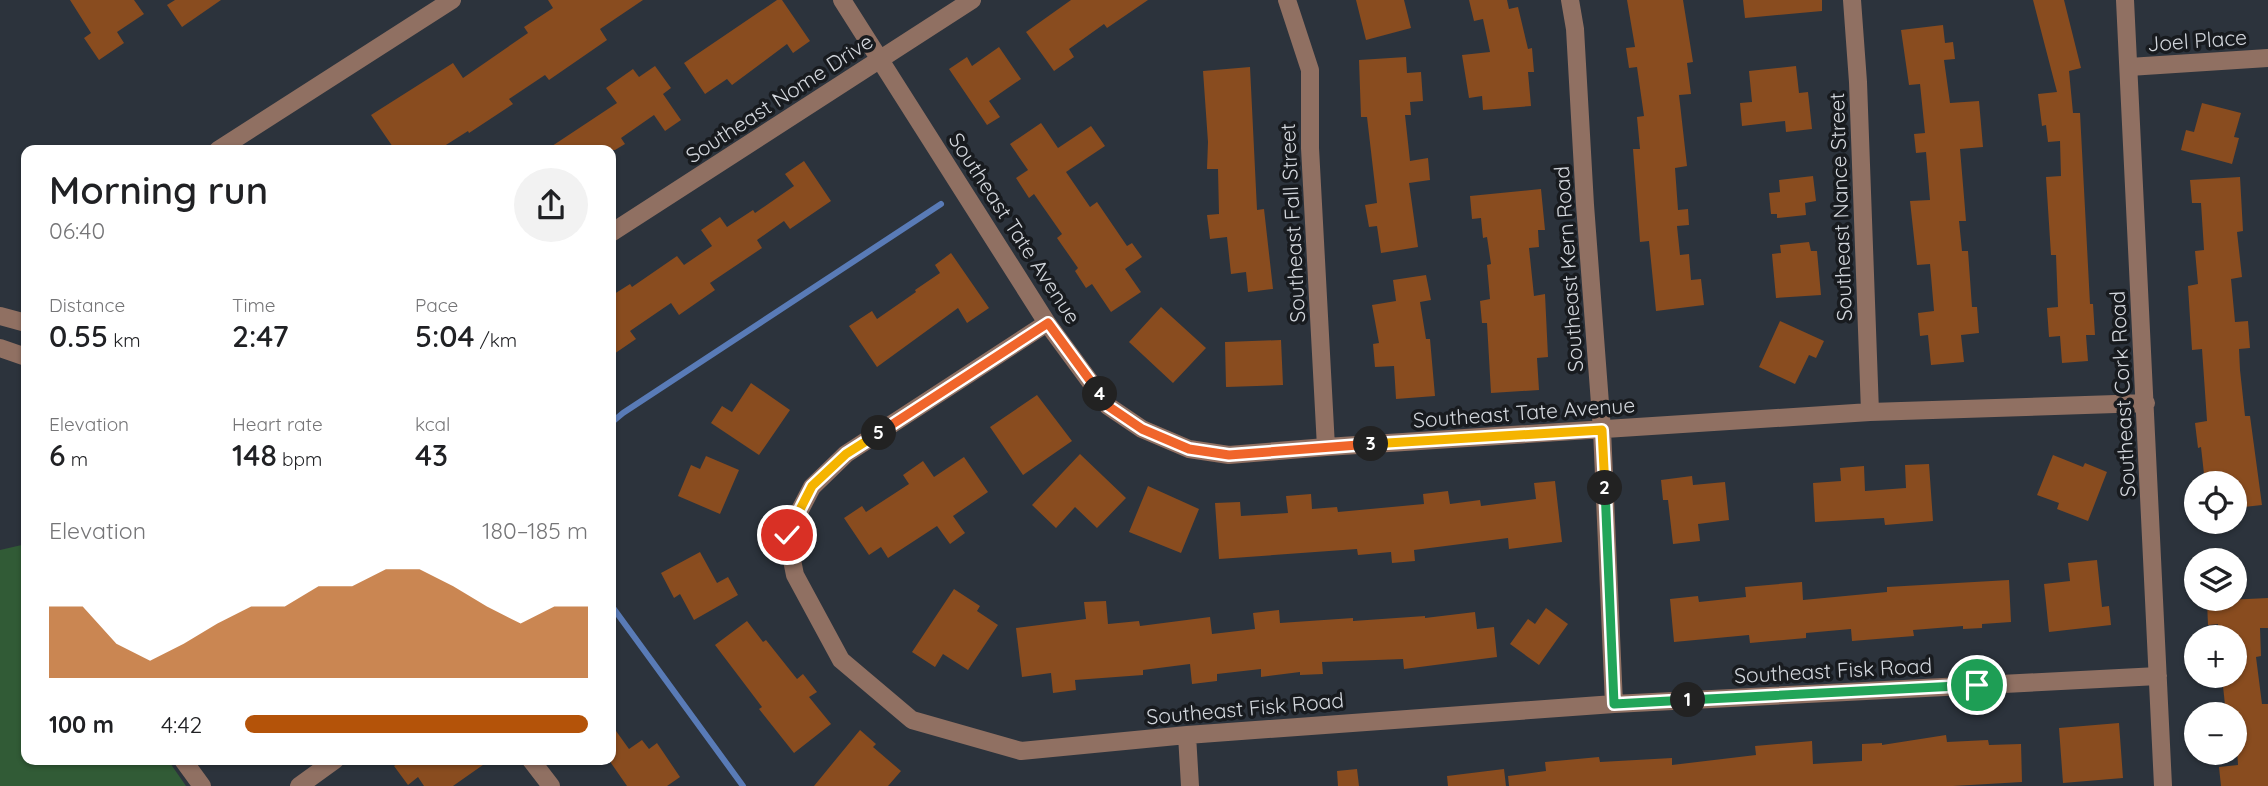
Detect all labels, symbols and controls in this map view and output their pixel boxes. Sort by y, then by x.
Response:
street label: Joel Place [2146,24,2248,56]
street label: Southeast Nome Drive [680,28,878,168]
street label: Southeast Nance Street [1823,92,1857,322]
street label: Southeast Fall Street [1274,123,1310,323]
street label: Southeast Tate Avenue [943,128,1087,328]
street label: Southeast Kern Road [1548,165,1588,373]
text: Morning run [49,166,268,214]
button: share [514,168,588,242]
text: 06:40 [49,216,105,245]
street label: Southeast Cork Road [2104,290,2140,498]
text: Distance [49,293,125,317]
text: Time [232,293,276,317]
text: Pace [415,293,458,317]
text: 0.55 [49,317,108,355]
text: 2:47 [232,317,289,355]
text: 5:04 [415,317,475,355]
text: km [108,328,141,352]
text: /km [475,328,517,352]
pin: 4 [1082,376,1118,412]
text: 4 [1094,381,1105,405]
street label: Southeast Tate Avenue [1412,391,1636,433]
text: Elevation [49,412,129,436]
text: Heart rate [232,412,323,436]
text: kcal [415,412,450,436]
pin: 5 [862,416,896,450]
text: 5 [873,420,884,444]
pin: 3 [1354,426,1388,462]
text: 3 [1365,431,1376,455]
text: 6 [49,436,65,474]
text: 148 [232,436,277,474]
text: 43 [415,436,448,474]
text: m [65,447,88,471]
text: bpm [277,447,322,471]
pin: 2 [1588,470,1622,505]
map controls [2184,471,2247,765]
button: locate [2184,471,2247,534]
text: 2 [1599,475,1610,499]
pin [757,505,817,565]
text: Elevation [49,516,146,545]
text: 180–185 m [482,516,588,545]
icon: check [768,516,806,554]
button: layers [2184,548,2247,611]
button: + [2184,625,2247,688]
street label: Southeast Fisk Road [1733,652,1933,688]
pin [1947,655,2007,715]
icon: arrive [1958,666,1996,704]
pin: 1 [1670,682,1706,718]
street label: Southeast Fisk Road [1145,686,1345,730]
text: 1 [1684,687,1691,711]
button: − [2184,702,2247,765]
text: 100 m [49,710,114,739]
text: 4:42 [161,710,202,739]

